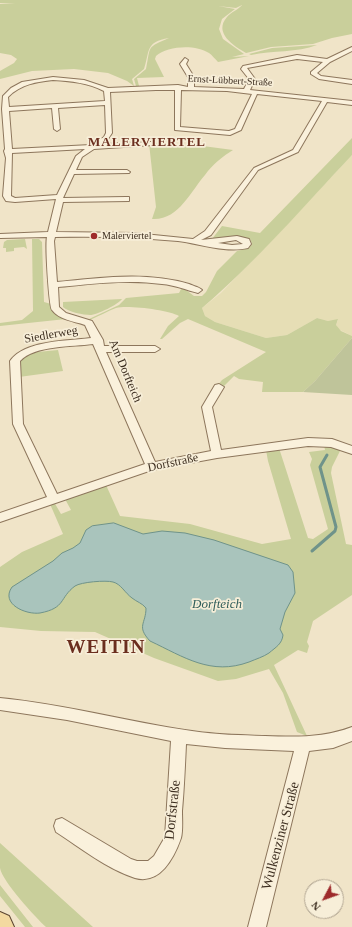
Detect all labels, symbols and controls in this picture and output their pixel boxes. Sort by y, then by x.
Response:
street label: Ernst-Lübbert-Straße [187,73,273,89]
district label: MALERVIERTEL [88,135,206,151]
place label: Malerviertel [102,230,151,242]
marker: Malerviertel [89,231,99,241]
street label: Siedlerweg [23,323,79,347]
street label: Am Dorfteich [105,337,145,405]
street label: Dorfstraße [146,451,200,475]
water label: Dorfteich [192,597,242,613]
district label: WEITIN [67,637,145,659]
street label: Dorfstraße [162,779,184,841]
street label: Wulkenziner Straße [259,780,303,892]
north arrow [304,879,344,919]
text: N [309,899,323,913]

